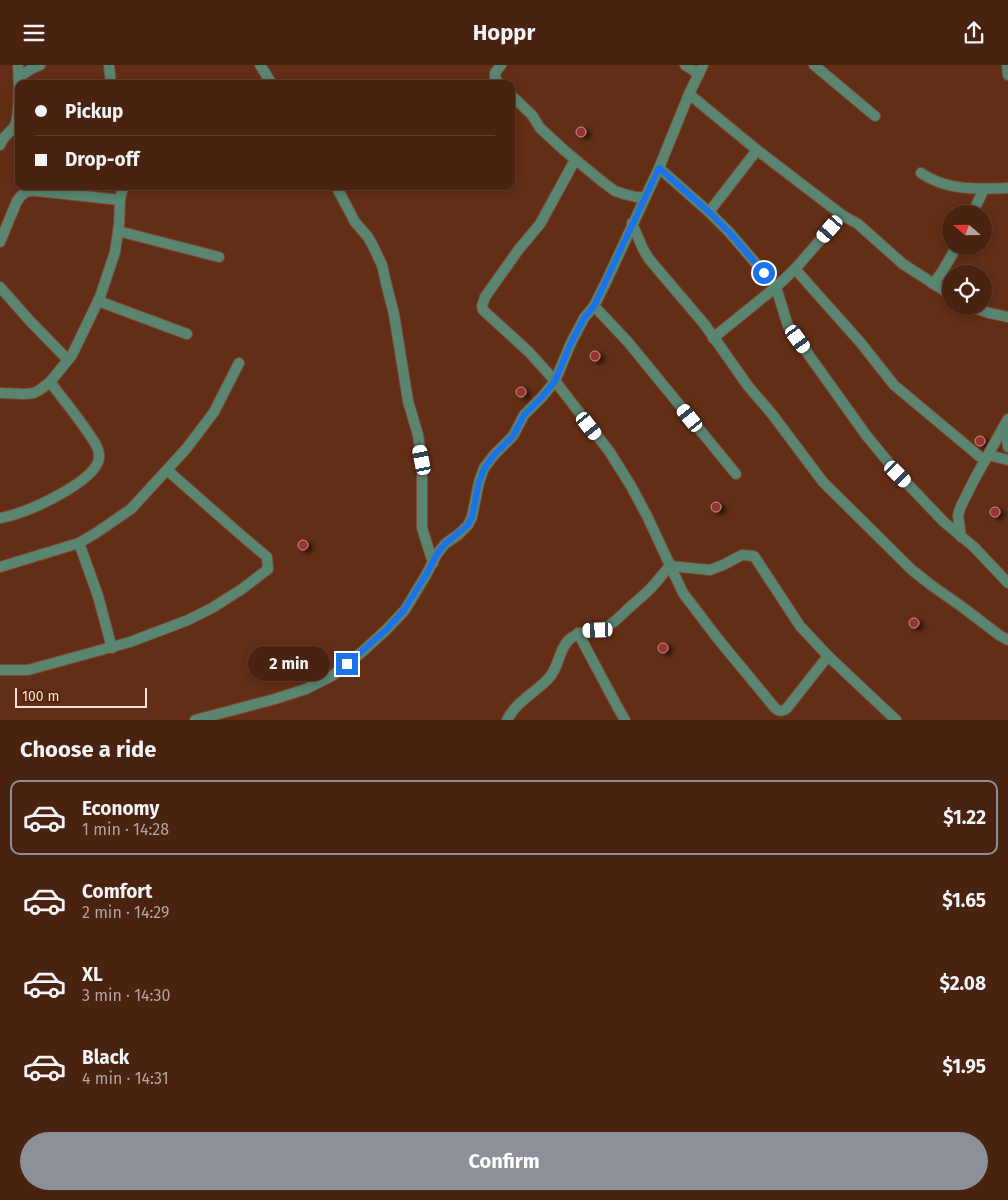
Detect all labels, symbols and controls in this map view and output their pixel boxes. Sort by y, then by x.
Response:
icon: menu [20,19,48,47]
text: Hoppr [473,19,535,46]
icon: share [960,19,988,47]
text: Pickup [65,100,123,123]
text: Drop-off [65,148,139,171]
north arrow [942,205,992,255]
map controls [942,205,992,315]
car [814,213,845,245]
route start [753,262,775,284]
button: locate [942,265,992,315]
car [783,322,812,356]
car [674,402,705,434]
car [573,410,604,442]
car [411,444,432,476]
car [882,458,913,490]
car [582,622,613,638]
callout: 2 min [247,647,330,681]
route end [336,653,358,675]
text: 2 min [269,654,309,673]
scale bar [15,685,148,708]
text: 100 m [22,688,59,705]
text: Choose a ride [20,736,156,763]
icon: car [22,795,67,840]
text: Economy [82,797,159,820]
text: $1.22 [943,806,986,829]
text: 1 min · 14:28 [82,820,169,839]
icon: car [22,878,67,923]
text: Comfort [82,880,152,903]
text: $1.65 [942,889,986,912]
text: 2 min · 14:29 [82,903,170,922]
icon: car [22,961,67,1006]
text: XL [82,963,103,986]
text: $2.08 [939,972,986,995]
text: 3 min · 14:30 [82,986,170,1005]
icon: car [22,1044,67,1089]
text: Black [82,1046,129,1069]
text: $1.95 [942,1055,986,1078]
text: 4 min · 14:31 [82,1069,169,1088]
button: Confirm [20,1132,988,1190]

